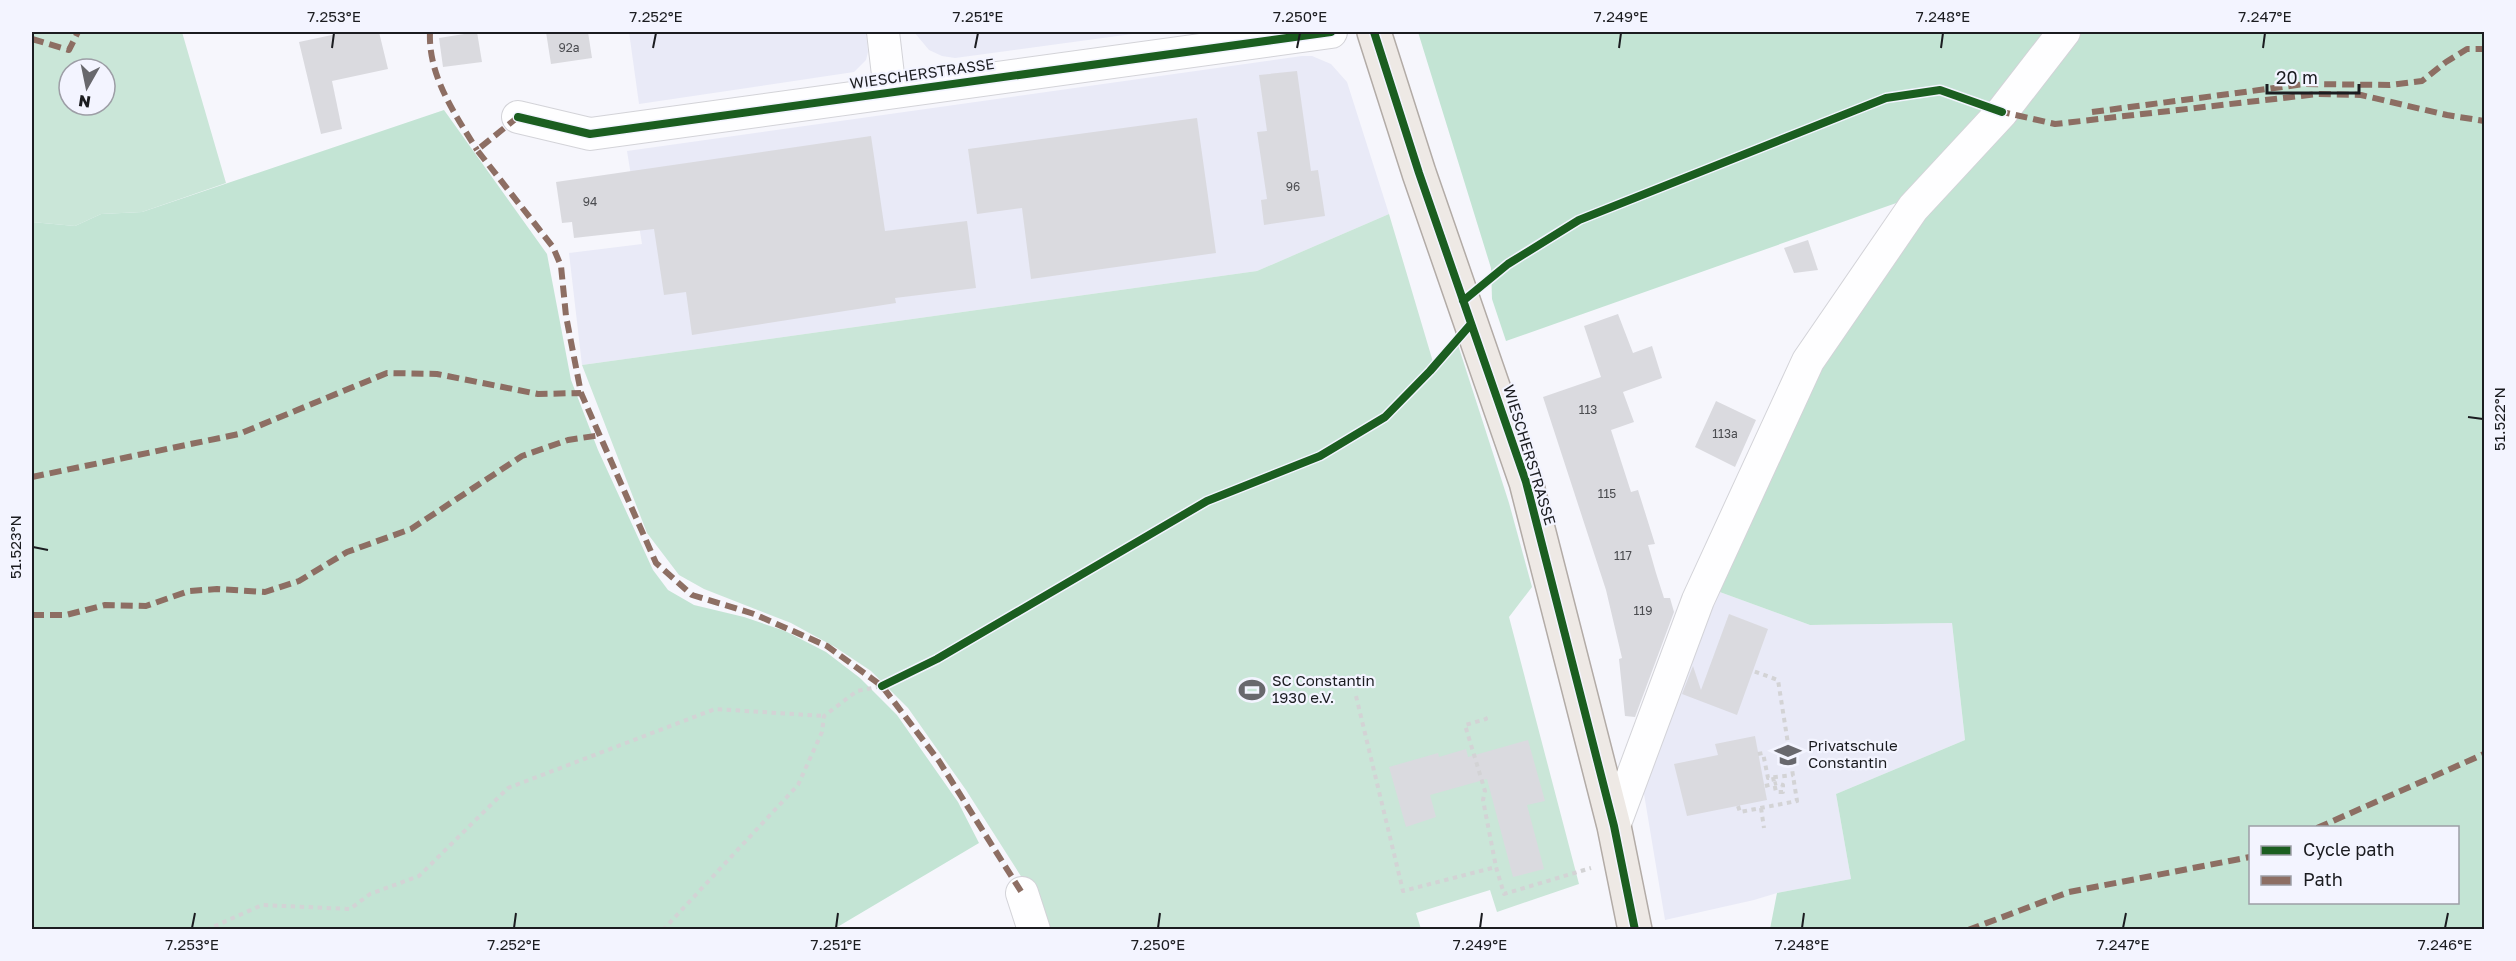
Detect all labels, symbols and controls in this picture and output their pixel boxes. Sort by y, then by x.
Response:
text: 7.253°E [307,7,361,25]
text: 7.252°E [629,7,683,25]
text: 7.251°E [953,7,1003,25]
text: 7.250°E [1273,7,1327,25]
text: 7.249°E [1594,7,1648,25]
text: 7.248°E [1916,7,1970,25]
text: 7.247°E [2238,7,2292,25]
house number: 92a [558,40,580,55]
street label: WIESCHERSTRASSE [848,54,995,92]
north arrow [57,57,117,117]
scale bar [2267,57,2358,95]
text: 20 m [2276,66,2318,88]
text: N [77,91,92,113]
house number: 96 [1286,179,1300,194]
house number: 94 [583,194,597,209]
street label: WIESCHERSTRASSE [1500,382,1560,527]
text: 51.522°N [2490,387,2508,451]
house number: 113 [1579,402,1597,417]
house number: 113a [1712,426,1738,441]
house number: 115 [1598,486,1616,501]
text: 51.523°N [6,515,24,579]
house number: 117 [1614,548,1632,563]
house number: 119 [1634,603,1652,618]
place label: SC Constantin 1930 e.V. [1272,671,1375,706]
sports icon: SC Constantin 1930 e.V. [1237,675,1267,705]
place label: Privatschule Constantin [1808,736,1898,771]
school or university icon: Privatschule Constantin [1773,740,1803,770]
legend [2249,826,2459,904]
text: Cycle path [2303,838,2395,860]
text: Path [2303,868,2343,890]
text: 7.253°E [165,935,219,953]
text: 7.252°E [487,935,541,953]
text: 7.251°E [811,935,861,953]
text: 7.250°E [1131,935,1185,953]
text: 7.249°E [1453,935,1507,953]
text: 7.248°E [1775,935,1829,953]
text: 7.247°E [2096,935,2150,953]
text: 7.246°E [2418,935,2472,953]

